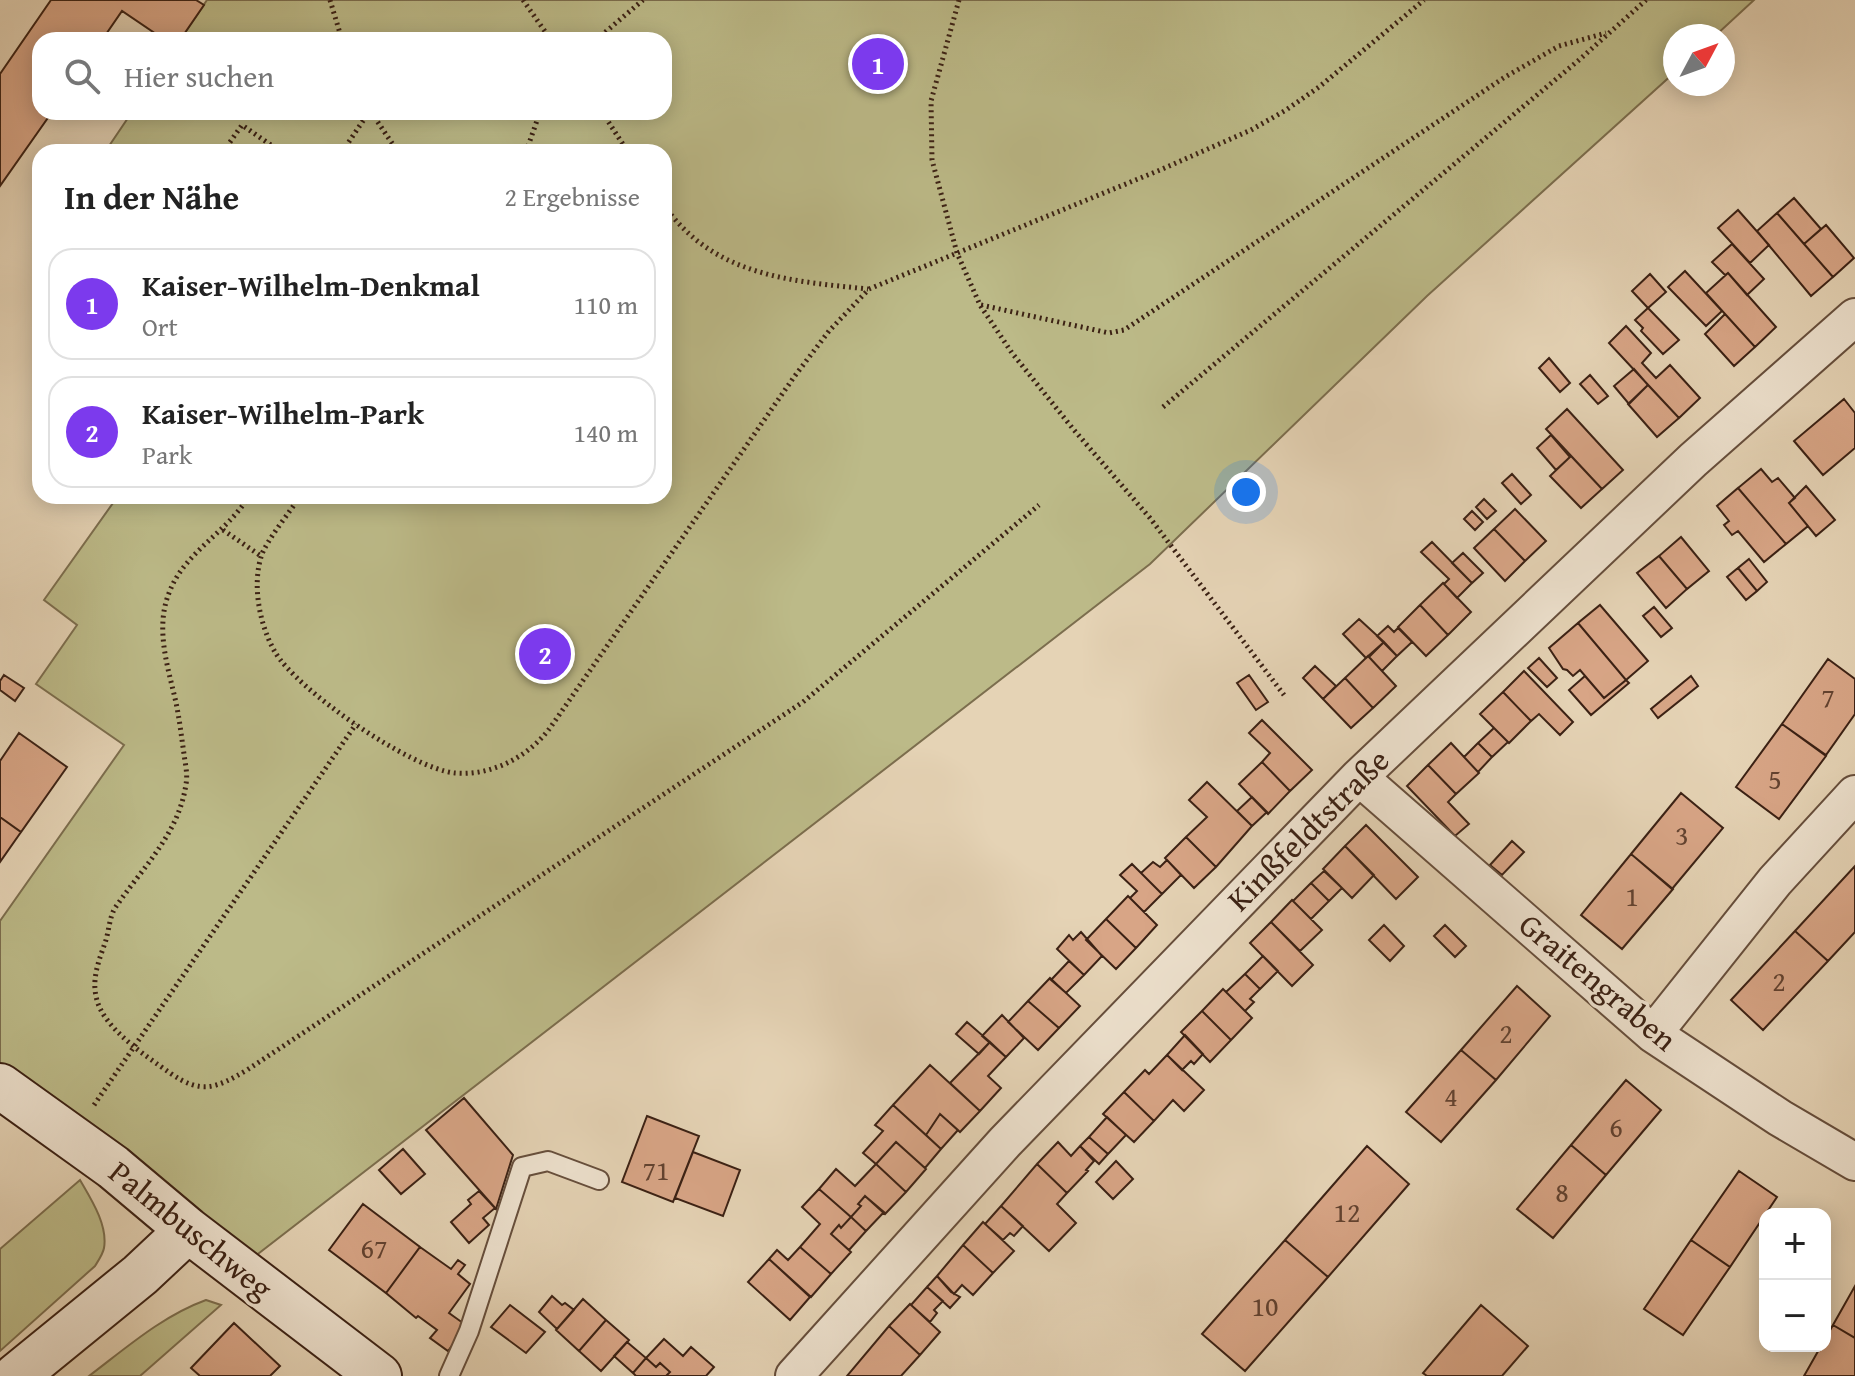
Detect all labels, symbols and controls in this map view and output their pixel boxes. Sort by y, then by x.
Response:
north arrow [1663,24,1735,96]
search box [32,32,672,120]
pin: 1 [852,34,904,94]
icon: search [60,54,104,98]
text: Hier suchen [124,54,274,98]
text: In der Nähe [64,172,239,221]
text: 2 Ergebnisse [505,177,640,216]
text: Kaiser-Wilhelm-Denkmal [142,263,480,307]
text: 1 [85,285,99,324]
text: 110 m [573,285,638,324]
text: Ort [142,307,178,346]
text: Kaiser-Wilhelm-Park [142,391,424,435]
text: 2 [85,413,99,452]
text: 140 m [573,413,638,452]
text: Park [142,435,192,474]
your location [1226,472,1266,512]
pin: 2 [519,624,571,684]
house number: 7 [1821,676,1835,717]
street label: Kinßfeldtstraße [1216,738,1400,922]
house number: 5 [1768,758,1782,799]
house number: 3 [1675,814,1689,855]
house number: 1 [1625,875,1639,916]
street label: Graitengraben [1509,901,1688,1062]
house number: 2 [1772,960,1786,1001]
house number: 2 [1499,1012,1513,1053]
house number: 4 [1444,1075,1458,1116]
house number: 6 [1609,1106,1623,1147]
street label: Palmbuschweg [99,1149,283,1310]
house number: 71 [643,1149,669,1190]
house number: 8 [1555,1171,1569,1212]
house number: 12 [1334,1191,1360,1232]
map controls [1759,1208,1831,1352]
button: + [1759,1208,1831,1280]
house number: 67 [361,1227,387,1268]
button: − [1759,1280,1831,1352]
house number: 10 [1252,1285,1278,1326]

